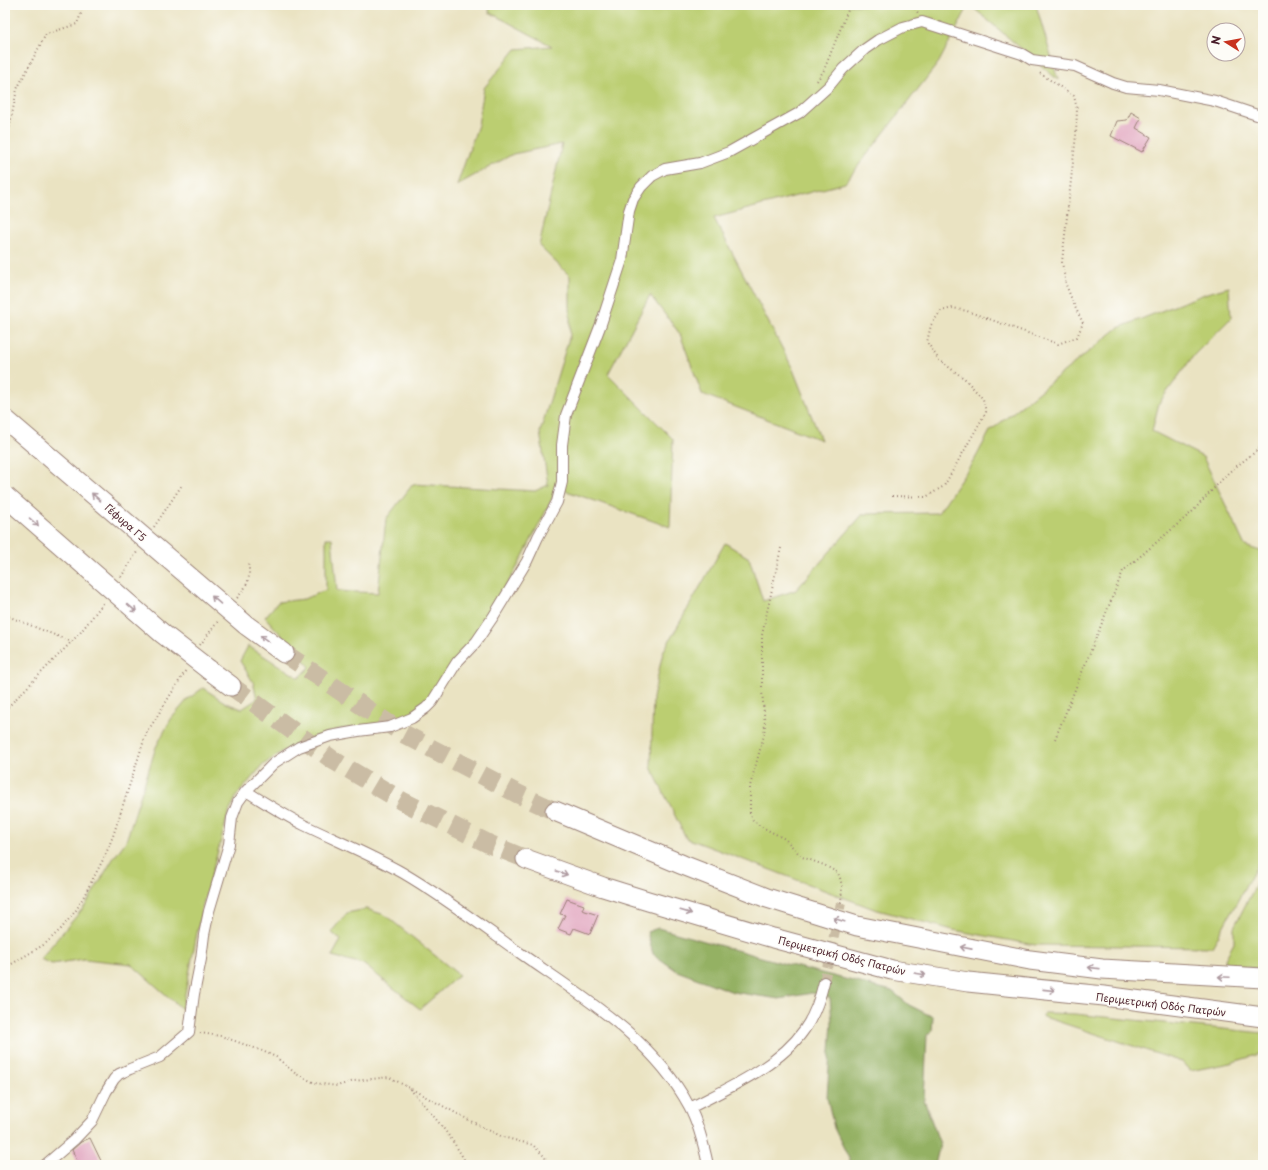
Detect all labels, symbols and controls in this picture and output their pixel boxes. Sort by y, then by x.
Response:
north arrow [1206,22,1246,62]
text: N [1207,34,1225,46]
one-way arrow [91,493,102,502]
street label: Γέφυρα Γ5 [102,500,150,544]
one-way arrow [29,517,39,526]
one-way arrow [212,596,222,605]
one-way arrow [127,603,137,612]
one-way arrow [260,635,271,643]
one-way arrow [556,869,568,877]
one-way arrow [679,909,692,916]
one-way arrow [833,916,846,923]
street label: Περιμετρική Οδός Πατρών [776,932,908,979]
one-way arrow [960,944,973,952]
one-way arrow [1088,964,1101,972]
one-way arrow [913,971,926,979]
one-way arrow [1218,973,1231,980]
one-way arrow [1042,986,1055,994]
street label: Περιμετρική Οδός Πατρών [1095,989,1227,1020]

